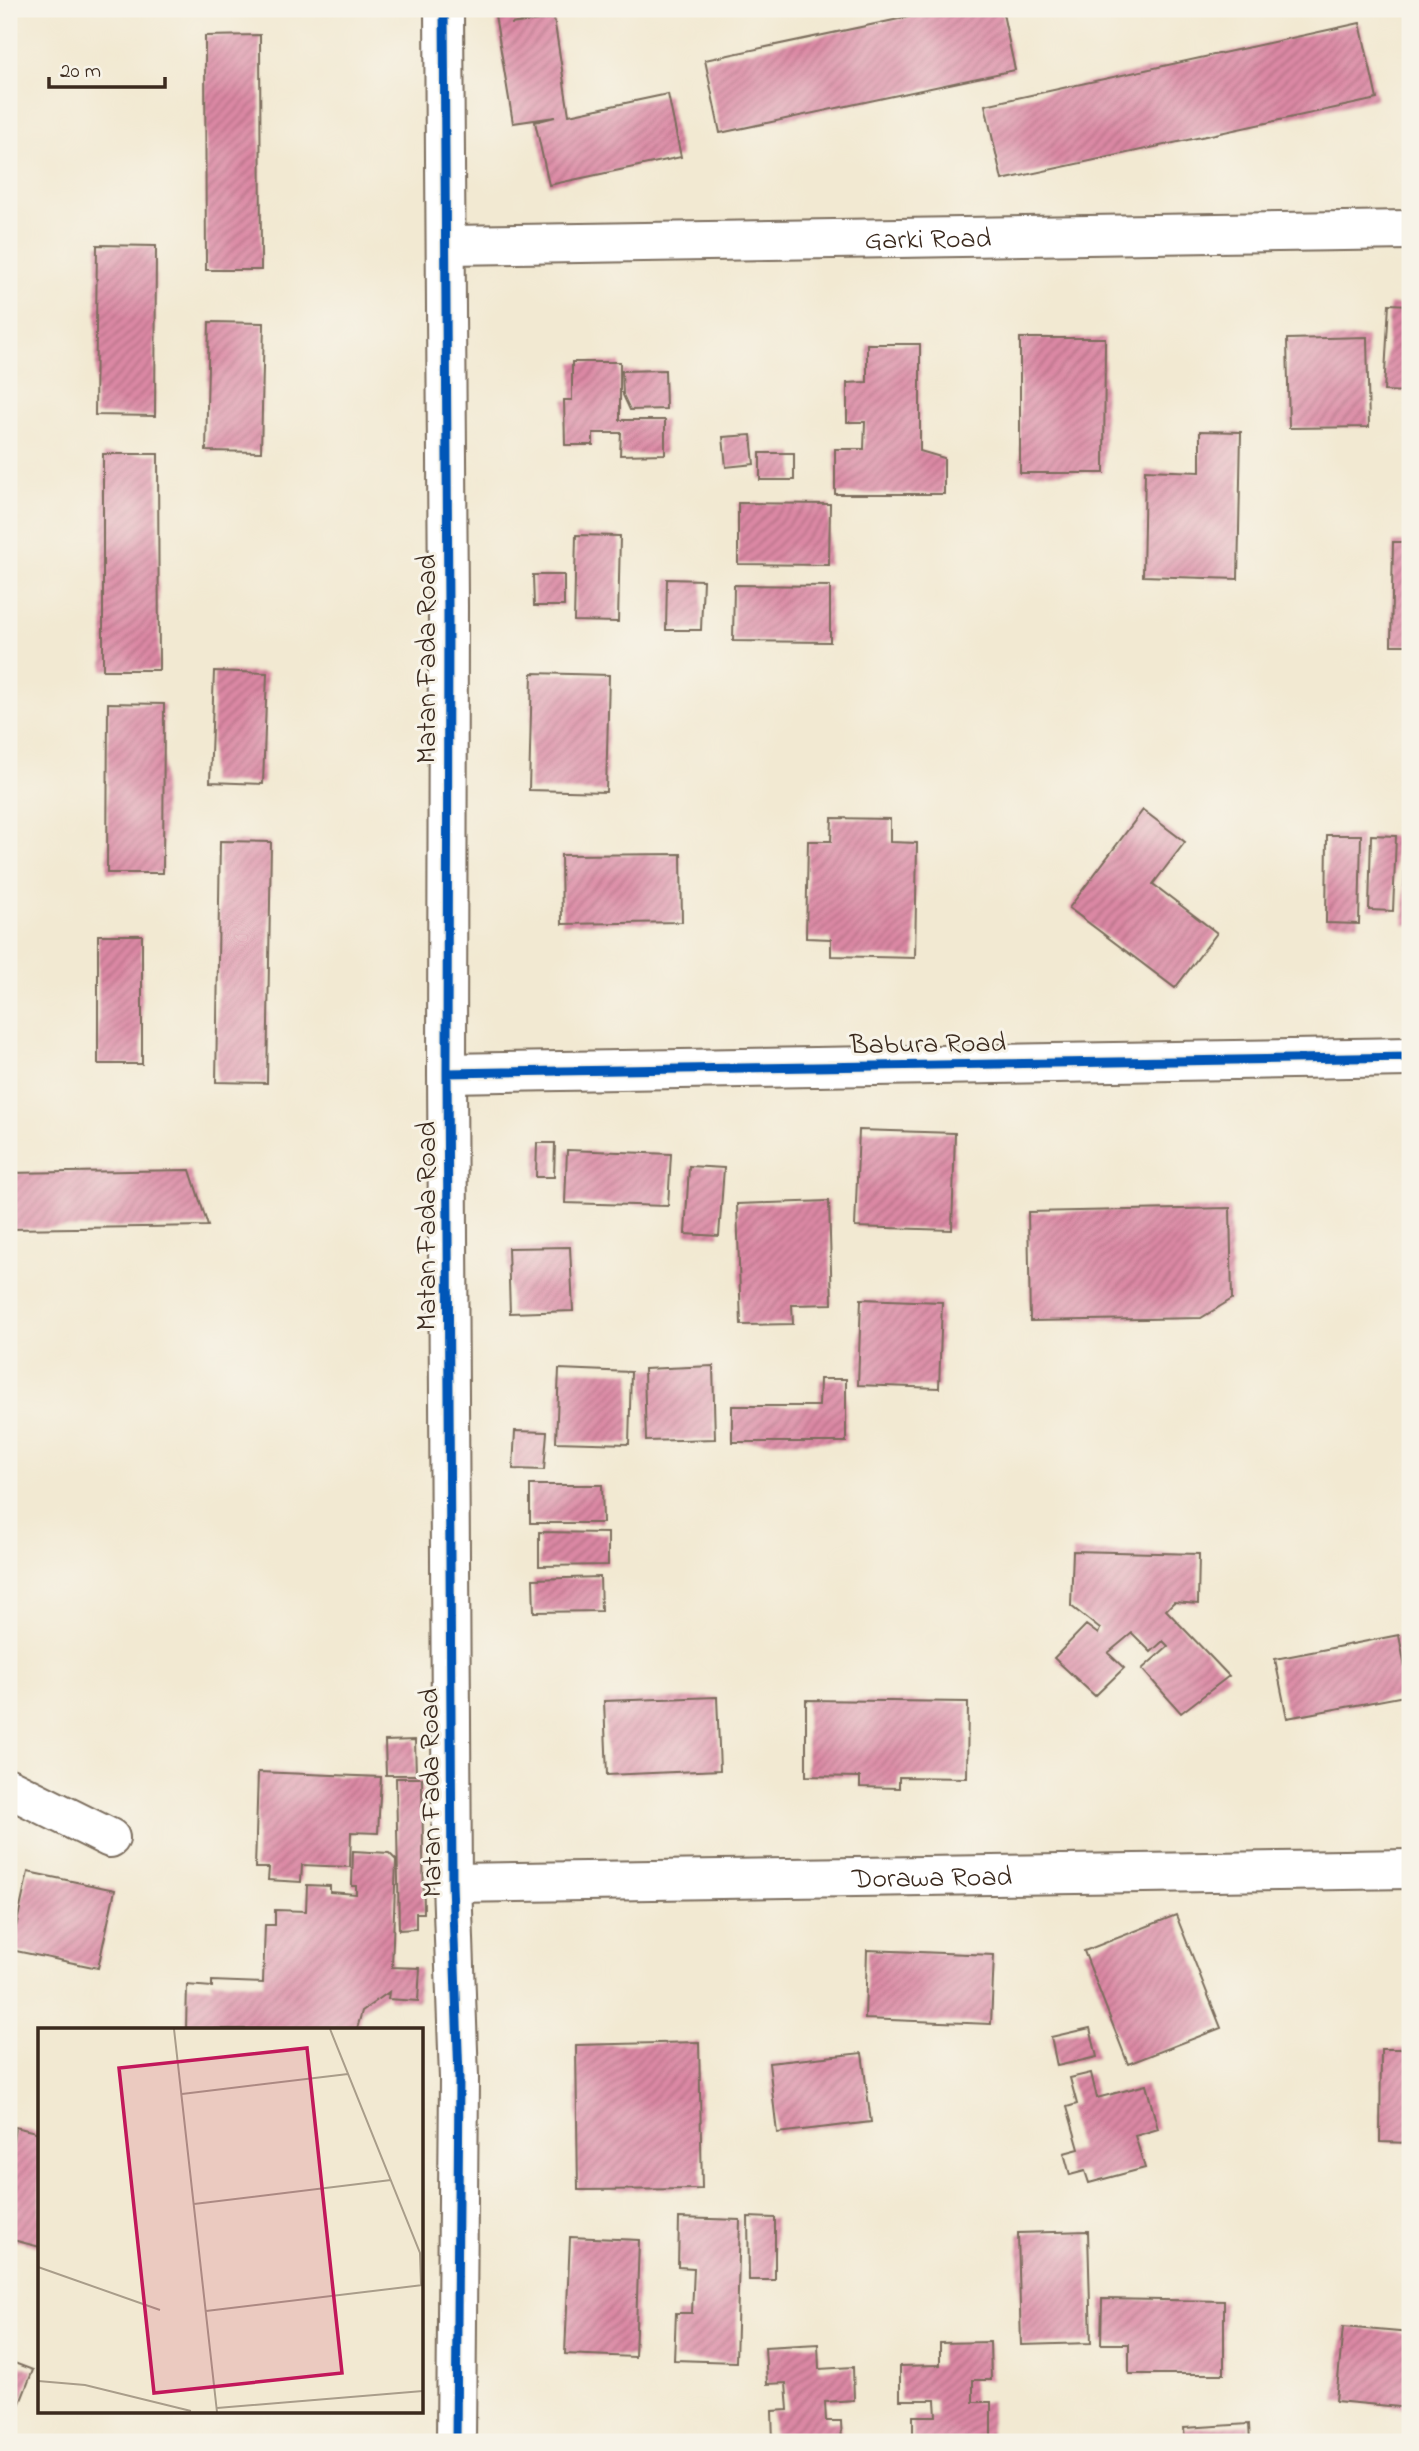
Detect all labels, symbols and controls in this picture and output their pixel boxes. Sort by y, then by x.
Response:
scale bar [49,46,164,90]
text: 20 m [60,57,101,87]
street label: Garki Road [864,220,992,262]
street label: Matan Fada Road [408,554,449,764]
street label: Babura Road [849,1024,1007,1067]
street label: Matan Fada Road [408,1121,449,1331]
street label: Matan Fada Road [410,1688,455,1898]
street label: Dorawa Road [851,1858,1013,1901]
inset map [38,2028,424,2412]

